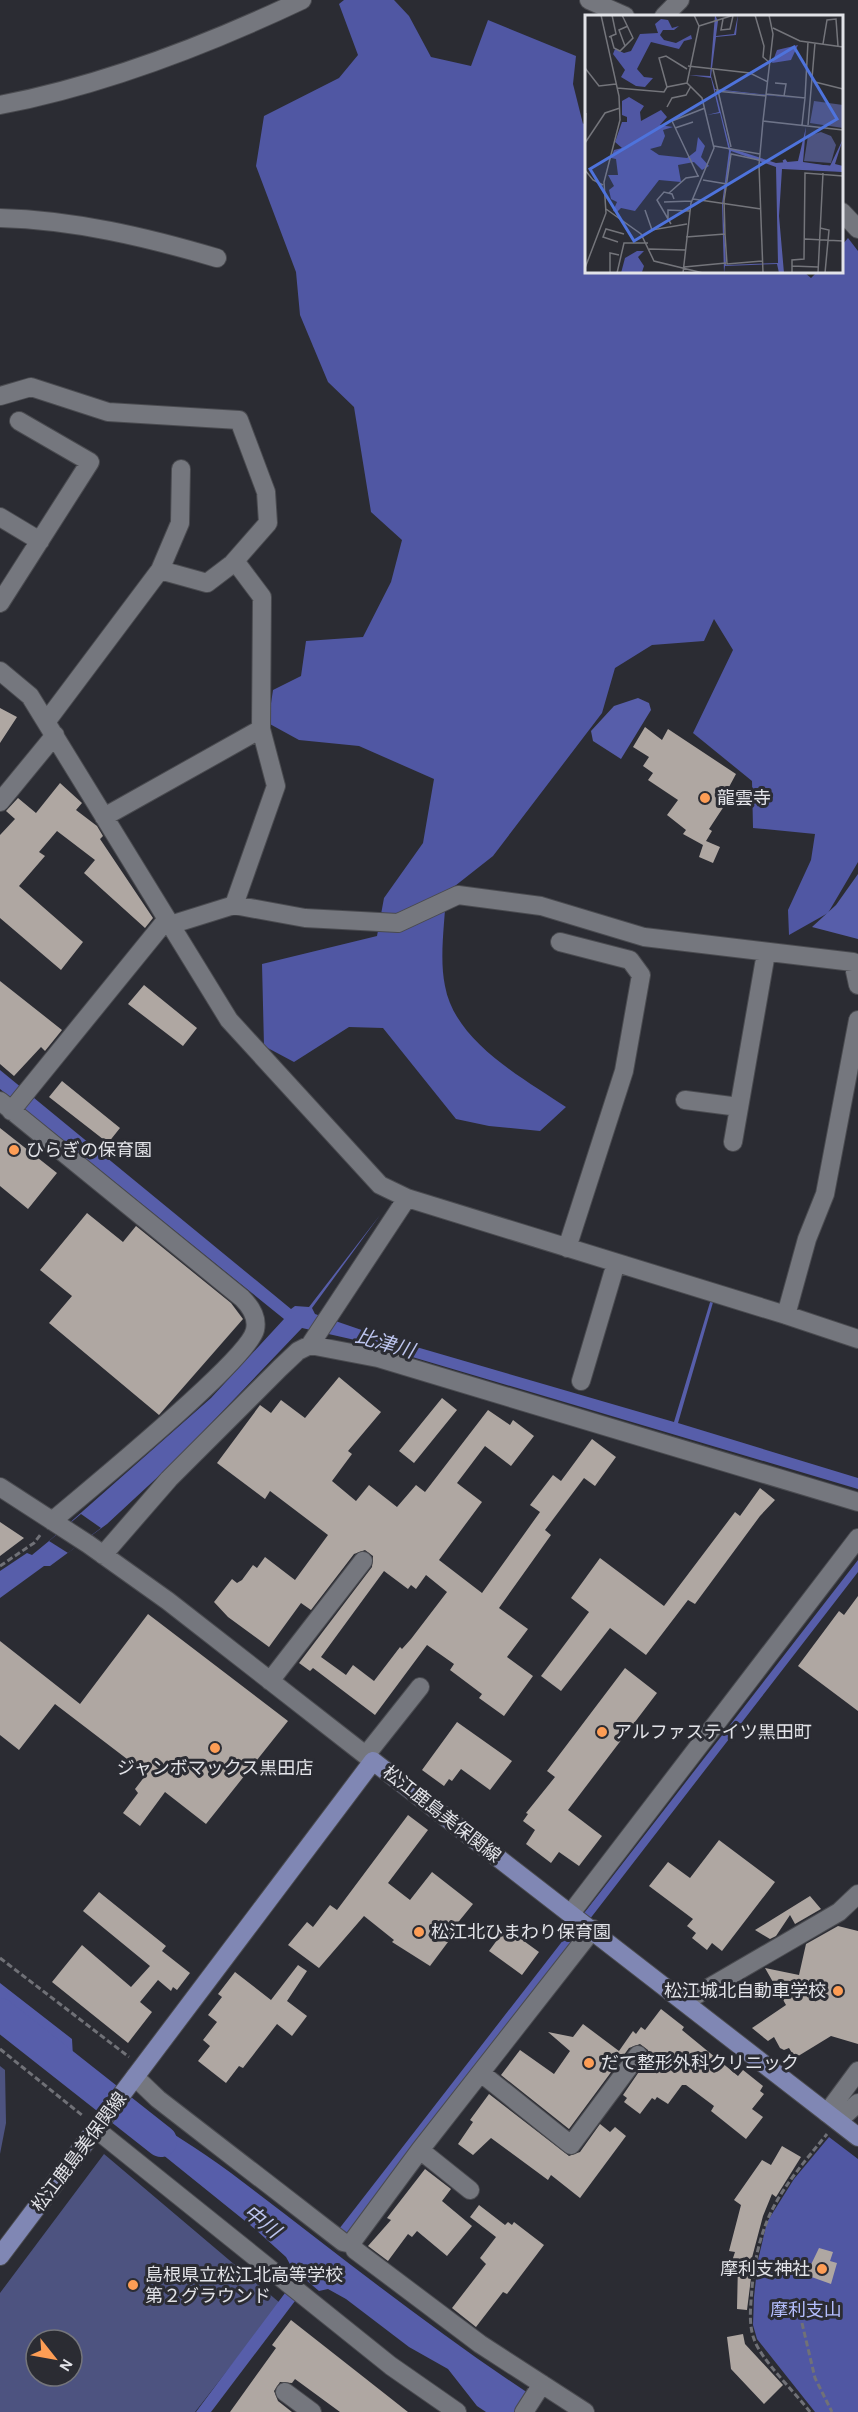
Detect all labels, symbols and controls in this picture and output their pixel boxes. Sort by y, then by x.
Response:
inset map [585,15,843,273]
place label: 龍雲寺 [717,789,771,808]
marker: 龍雲寺 [698,791,712,805]
place label: ひらぎの保育園 [26,1140,152,1160]
marker: ひらぎの保育園 [7,1143,21,1157]
water label: 比津川 [353,1325,419,1362]
place label: アルファステイツ黒田町 [614,1723,812,1742]
marker: アルファステイツ黒田町 [595,1725,609,1739]
marker: ジャンボマックス黒田店 [208,1741,222,1755]
place label: ジャンボマックス黒田店 [117,1759,313,1778]
street label: 松江鹿島美保関線 [379,1762,505,1866]
place label: 松江北ひまわり保育園 [431,1922,611,1942]
marker: 松江北ひまわり保育園 [412,1925,426,1939]
place label: 松江城北自動車学校 [664,1981,826,2001]
marker: 松江城北自動車学校 [831,1984,845,1998]
place label: だて整形外科クリニック [601,2053,799,2073]
marker: だて整形外科クリニック [582,2056,596,2070]
street label: 松江鹿島美保関線 [28,2088,130,2216]
water label: 中川 [239,2201,285,2243]
place label: 摩利支神社 [720,2259,810,2279]
marker: 摩利支神社 [815,2262,829,2276]
place label: 島根県立松江北高等学校 第２グラウンド [145,2265,343,2306]
marker: 島根県立松江北高等学校 第２グラウンド [126,2278,140,2292]
park label: 摩利支山 [770,2300,842,2320]
north arrow [24,2328,84,2388]
text: N [56,2356,76,2374]

